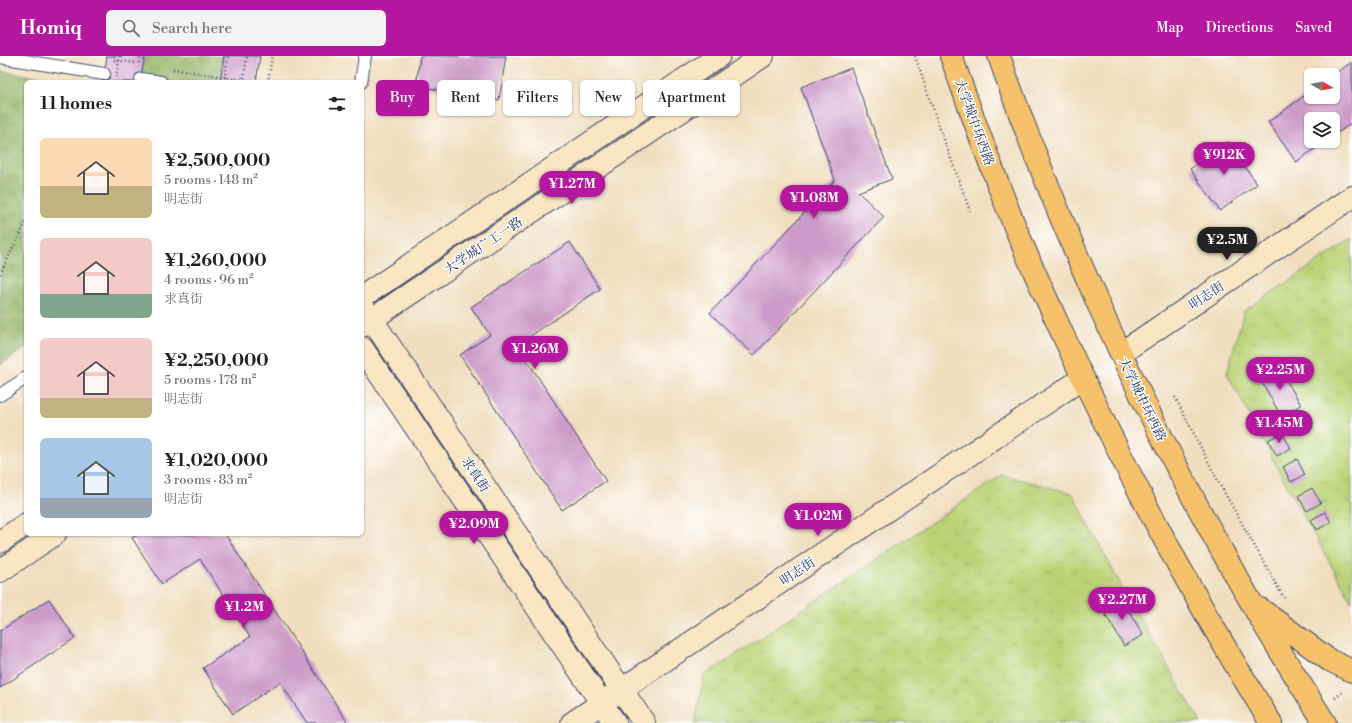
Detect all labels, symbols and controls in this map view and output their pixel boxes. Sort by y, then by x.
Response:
search box [106,10,386,46]
text: Homiq [20,16,82,40]
icon: search [120,17,142,39]
text: Search here [152,19,232,38]
text: Map [1156,19,1184,37]
text: Directions [1206,19,1273,37]
text: Saved [1295,19,1332,37]
north arrow [1304,68,1340,104]
map controls [1304,68,1340,148]
street label: 大学城中环西路 [951,77,997,168]
chip: Buy [376,80,429,116]
chip: Rent [437,80,495,116]
chip: Filters [503,80,572,116]
chip: New [580,80,635,116]
chip: Apartment [643,80,740,116]
text: 11 homes [40,93,112,115]
icon: filters [326,93,348,115]
button: layers [1304,112,1340,148]
pin: ¥912K [1196,142,1252,176]
text: ¥912K [1203,147,1245,163]
text: ¥2,500,000 [164,150,270,172]
icon: home [72,154,120,202]
pin: ¥1.27M [539,171,605,205]
text: 5 rooms · 148 m² [164,172,258,188]
text: ¥1.27M [548,176,596,192]
pin: ¥1.08M [781,185,847,219]
text: ¥1.08M [789,190,839,206]
text: 明志街 [164,191,203,207]
street label: 大学城广工一路 [441,214,526,278]
pin: ¥2.5M [1199,227,1255,261]
text: ¥2.5M [1206,232,1248,248]
text: ¥1,260,000 [164,250,267,272]
icon: home [72,254,120,302]
text: 4 rooms · 96 m² [164,272,253,288]
street label: 明志街 [1186,278,1227,313]
text: 求真街 [164,291,203,307]
pin: ¥1.26M [502,336,568,370]
text: ¥1.26M [511,341,559,357]
text: ¥2,250,000 [164,350,269,372]
icon: home [72,354,120,402]
street label: 大学城中环西路 [1115,355,1169,444]
pin: ¥2.25M [1247,357,1313,391]
text: ¥2.25M [1255,362,1305,378]
text: 5 rooms · 178 m² [164,372,256,388]
text: 明志街 [164,391,203,407]
pin: ¥1.45M [1246,410,1312,444]
text: ¥1.45M [1255,415,1303,431]
text: ¥1,020,000 [164,450,268,472]
icon: home [72,454,120,502]
street label: 求真街 [458,454,493,495]
text: 3 rooms · 83 m² [164,472,252,488]
text: 明志街 [164,491,203,507]
pin: ¥1.02M [785,503,851,537]
text: ¥1.02M [793,508,843,524]
pin: ¥2.09M [441,511,507,545]
text: ¥2.09M [448,516,500,532]
street label: 明志街 [777,554,818,589]
pin: ¥2.27M [1089,587,1155,621]
text: ¥2.27M [1097,592,1147,608]
pin: ¥1.2M [216,594,272,628]
text: ¥1.2M [224,599,264,615]

